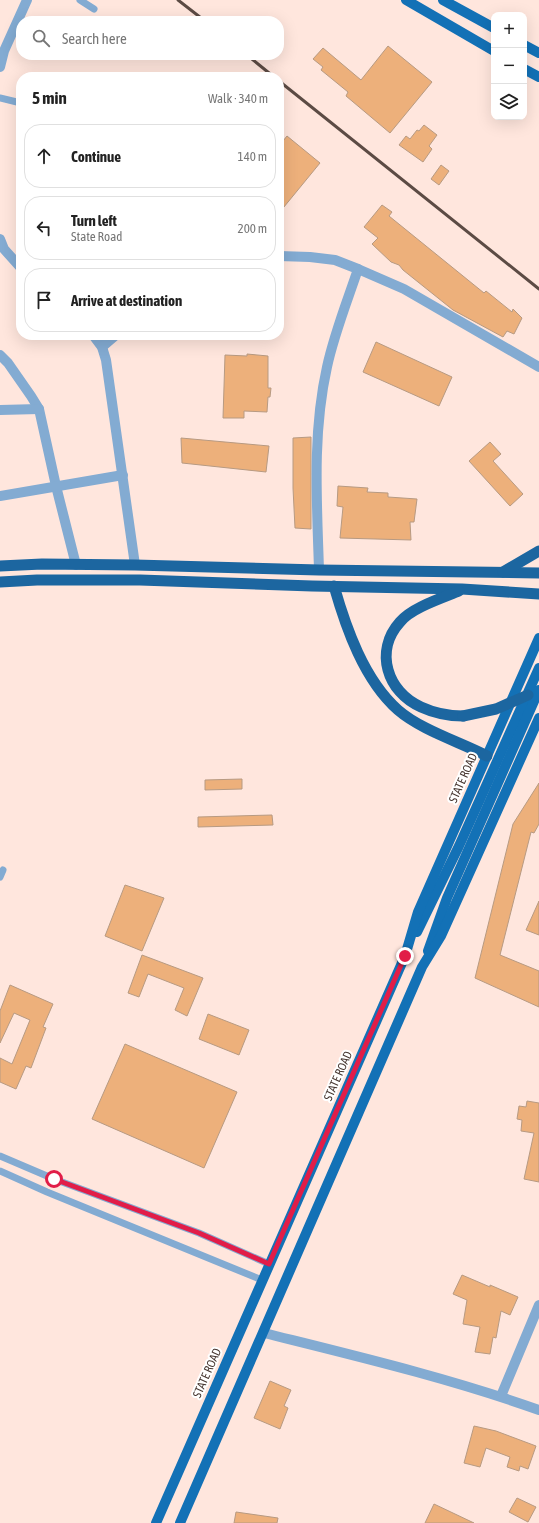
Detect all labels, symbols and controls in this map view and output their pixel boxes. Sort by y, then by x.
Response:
map controls [491,12,527,120]
button: + [491,12,527,48]
search box [16,16,284,60]
icon: search [30,27,52,49]
text: Search here [62,30,127,47]
button: − [491,48,527,84]
button: layers [491,84,527,120]
text: 5 min [32,88,67,108]
text: Walk · 340 m [208,91,268,106]
icon: ahead [33,145,55,167]
text: Continue [71,148,121,165]
text: 140 m [238,149,267,164]
text: Turn left [71,212,117,229]
icon: left [33,217,55,239]
text: 200 m [238,221,267,236]
text: State Road [71,229,122,244]
icon: arrive [33,289,55,311]
text: Arrive at destination [71,292,182,309]
street label: STATE ROAD [446,751,480,805]
route end [396,947,414,965]
street label: STATE ROAD [321,1049,355,1103]
route start [45,1170,63,1188]
street label: STATE ROAD [190,1346,224,1400]

